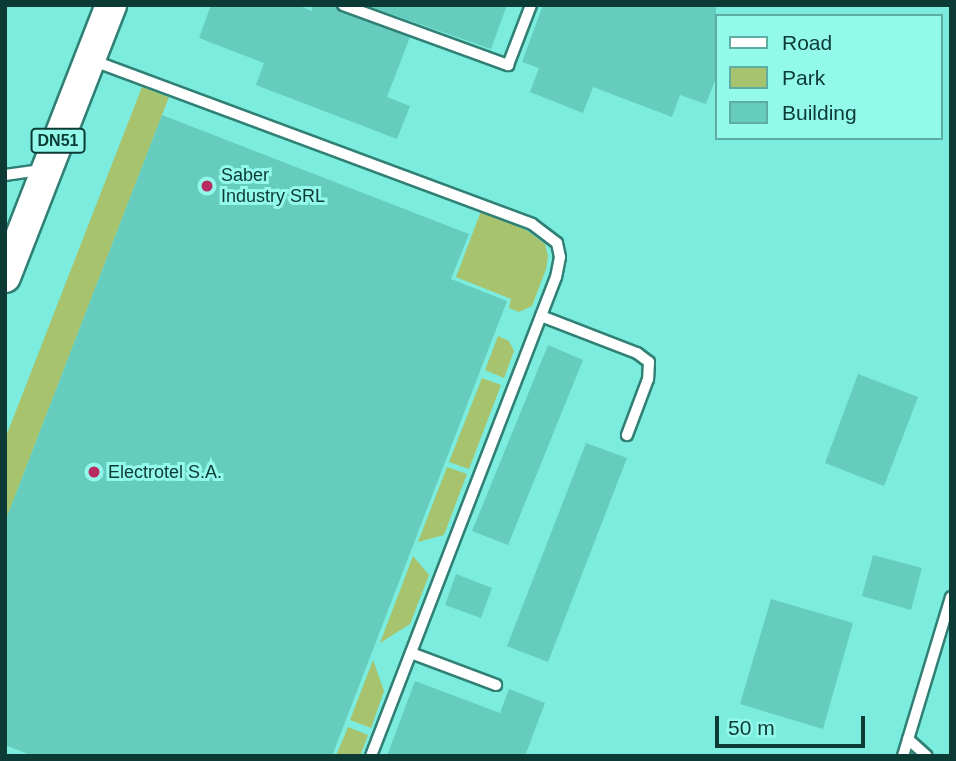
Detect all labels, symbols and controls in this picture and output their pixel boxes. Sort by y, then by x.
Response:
legend [715,14,942,140]
text: Road [782,31,832,54]
text: Park [782,66,825,89]
text: Building [782,101,857,124]
road number: DN51 [30,128,86,154]
place label: Saber Industry SRL [221,165,325,208]
marker: Saber Industry SRL [199,178,215,194]
place label: Electrotel S.A. [108,461,222,483]
marker: Electrotel S.A. [86,464,102,480]
scale bar [718,702,869,746]
text: 50 m [728,716,775,739]

